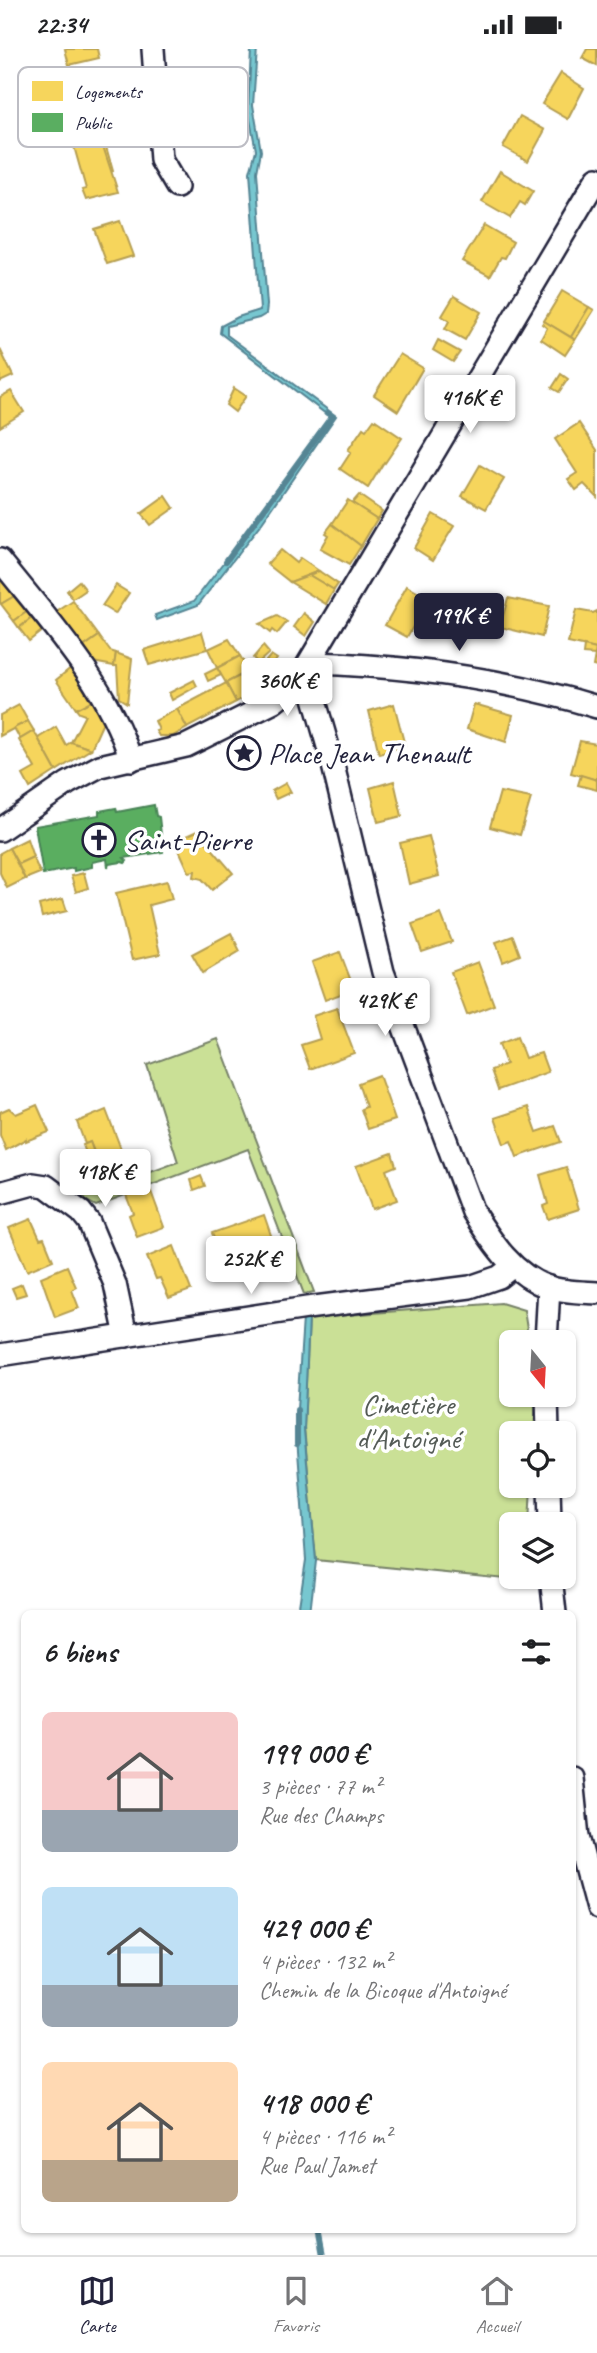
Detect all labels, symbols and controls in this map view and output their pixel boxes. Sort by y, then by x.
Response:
text: 22:34 [35,8,87,41]
legend [18,67,248,147]
text: Logements [75,80,143,104]
text: Public [75,111,113,135]
pin: 416K € [413,375,527,435]
text: 416K € [440,383,500,412]
pin: 199K € [402,593,516,653]
text: 199K € [430,601,488,630]
pin: 360K € [230,659,344,718]
text: 360K € [257,666,317,695]
place icon: Place Jean Thenault [225,734,263,772]
place label: Place Jean Thenault [268,734,473,772]
church icon: Saint-Pierre [80,821,118,859]
place label: Saint-Pierre [124,821,253,859]
pin: 429K € [328,979,442,1038]
text: 429K € [356,986,414,1015]
pin: 418K € [48,1149,162,1209]
text: 418K € [76,1157,134,1186]
pin: 252K € [194,1237,308,1296]
text: 252K € [222,1244,280,1273]
north arrow [499,1330,576,1407]
map controls [499,1330,576,1589]
park label: Cimetière d'Antoigné [356,1385,464,1457]
button: locate [499,1421,576,1498]
button: layers [499,1512,576,1589]
text: 6 biens [42,1633,117,1671]
icon: filters [517,1633,555,1671]
text: 199 000 € [259,1734,367,1772]
icon: home [98,1740,182,1824]
text: 3 pièces · 77 m² [259,1772,381,1801]
text: Rue des Champs [259,1801,383,1830]
text: 429 000 € [259,1909,368,1947]
icon: home [98,1915,182,1999]
text: 4 pièces · 132 m² [259,1947,391,1976]
text: Chemin de la Bicoque d'Antoigné [259,1976,506,2005]
text: 418 000 € [259,2084,368,2122]
icon: home [98,2090,182,2174]
text: 4 pièces · 116 m² [259,2122,391,2151]
text: Rue Paul Jamet [259,2151,375,2180]
tab: Carte [78,2272,116,2338]
tab: Favoris [273,2272,319,2338]
tab: Accueil [476,2272,519,2338]

